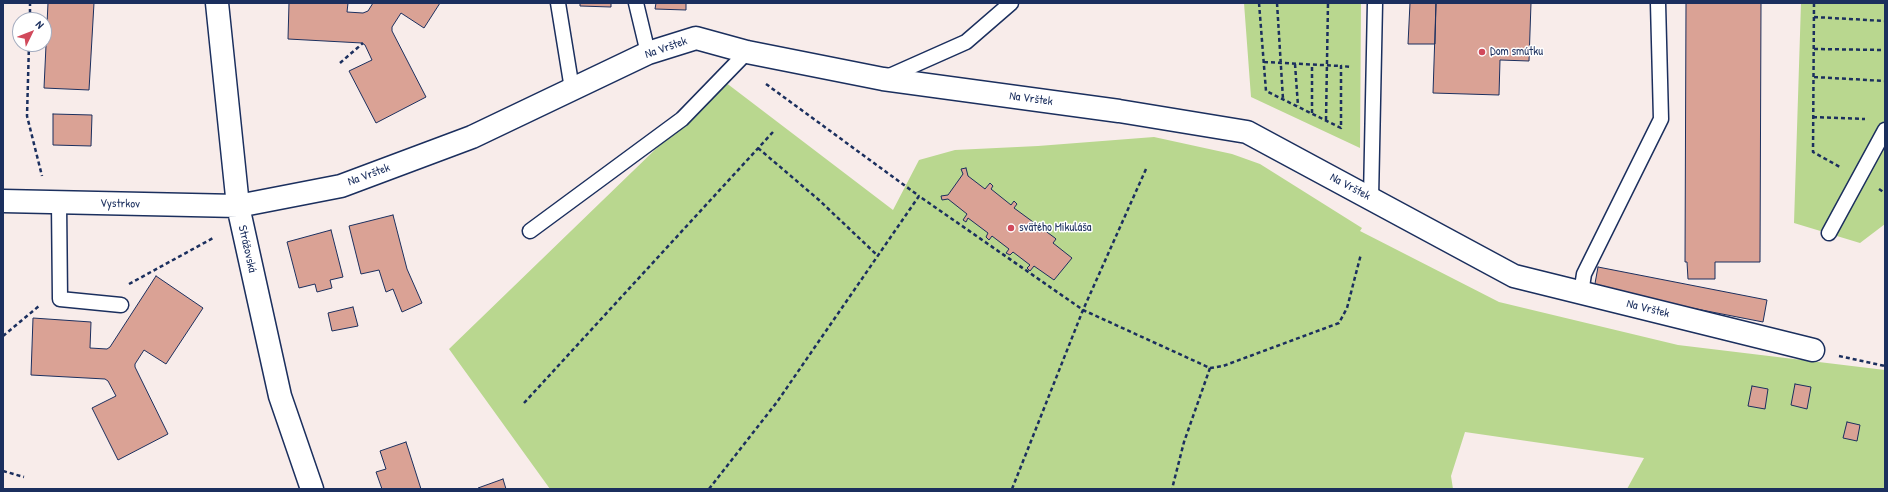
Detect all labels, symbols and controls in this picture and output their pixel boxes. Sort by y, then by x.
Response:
north arrow [12,12,52,52]
text: N [33,18,47,31]
street label: Na Vrštek [643,34,689,62]
place label: Dom smútku [1490,45,1543,59]
marker: Dom smútku [1477,47,1487,57]
street label: Na Vrštek [1008,89,1054,109]
street label: Na Vrštek [346,161,392,189]
street label: Na Vrštek [1327,170,1373,204]
street label: Vystrkov [100,196,140,212]
place label: svätého Mikuláša [1019,221,1091,235]
marker: svätého Mikuláša [1006,223,1016,233]
street label: Strážovská [235,224,259,274]
street label: Na Vrštek [1625,297,1671,321]

